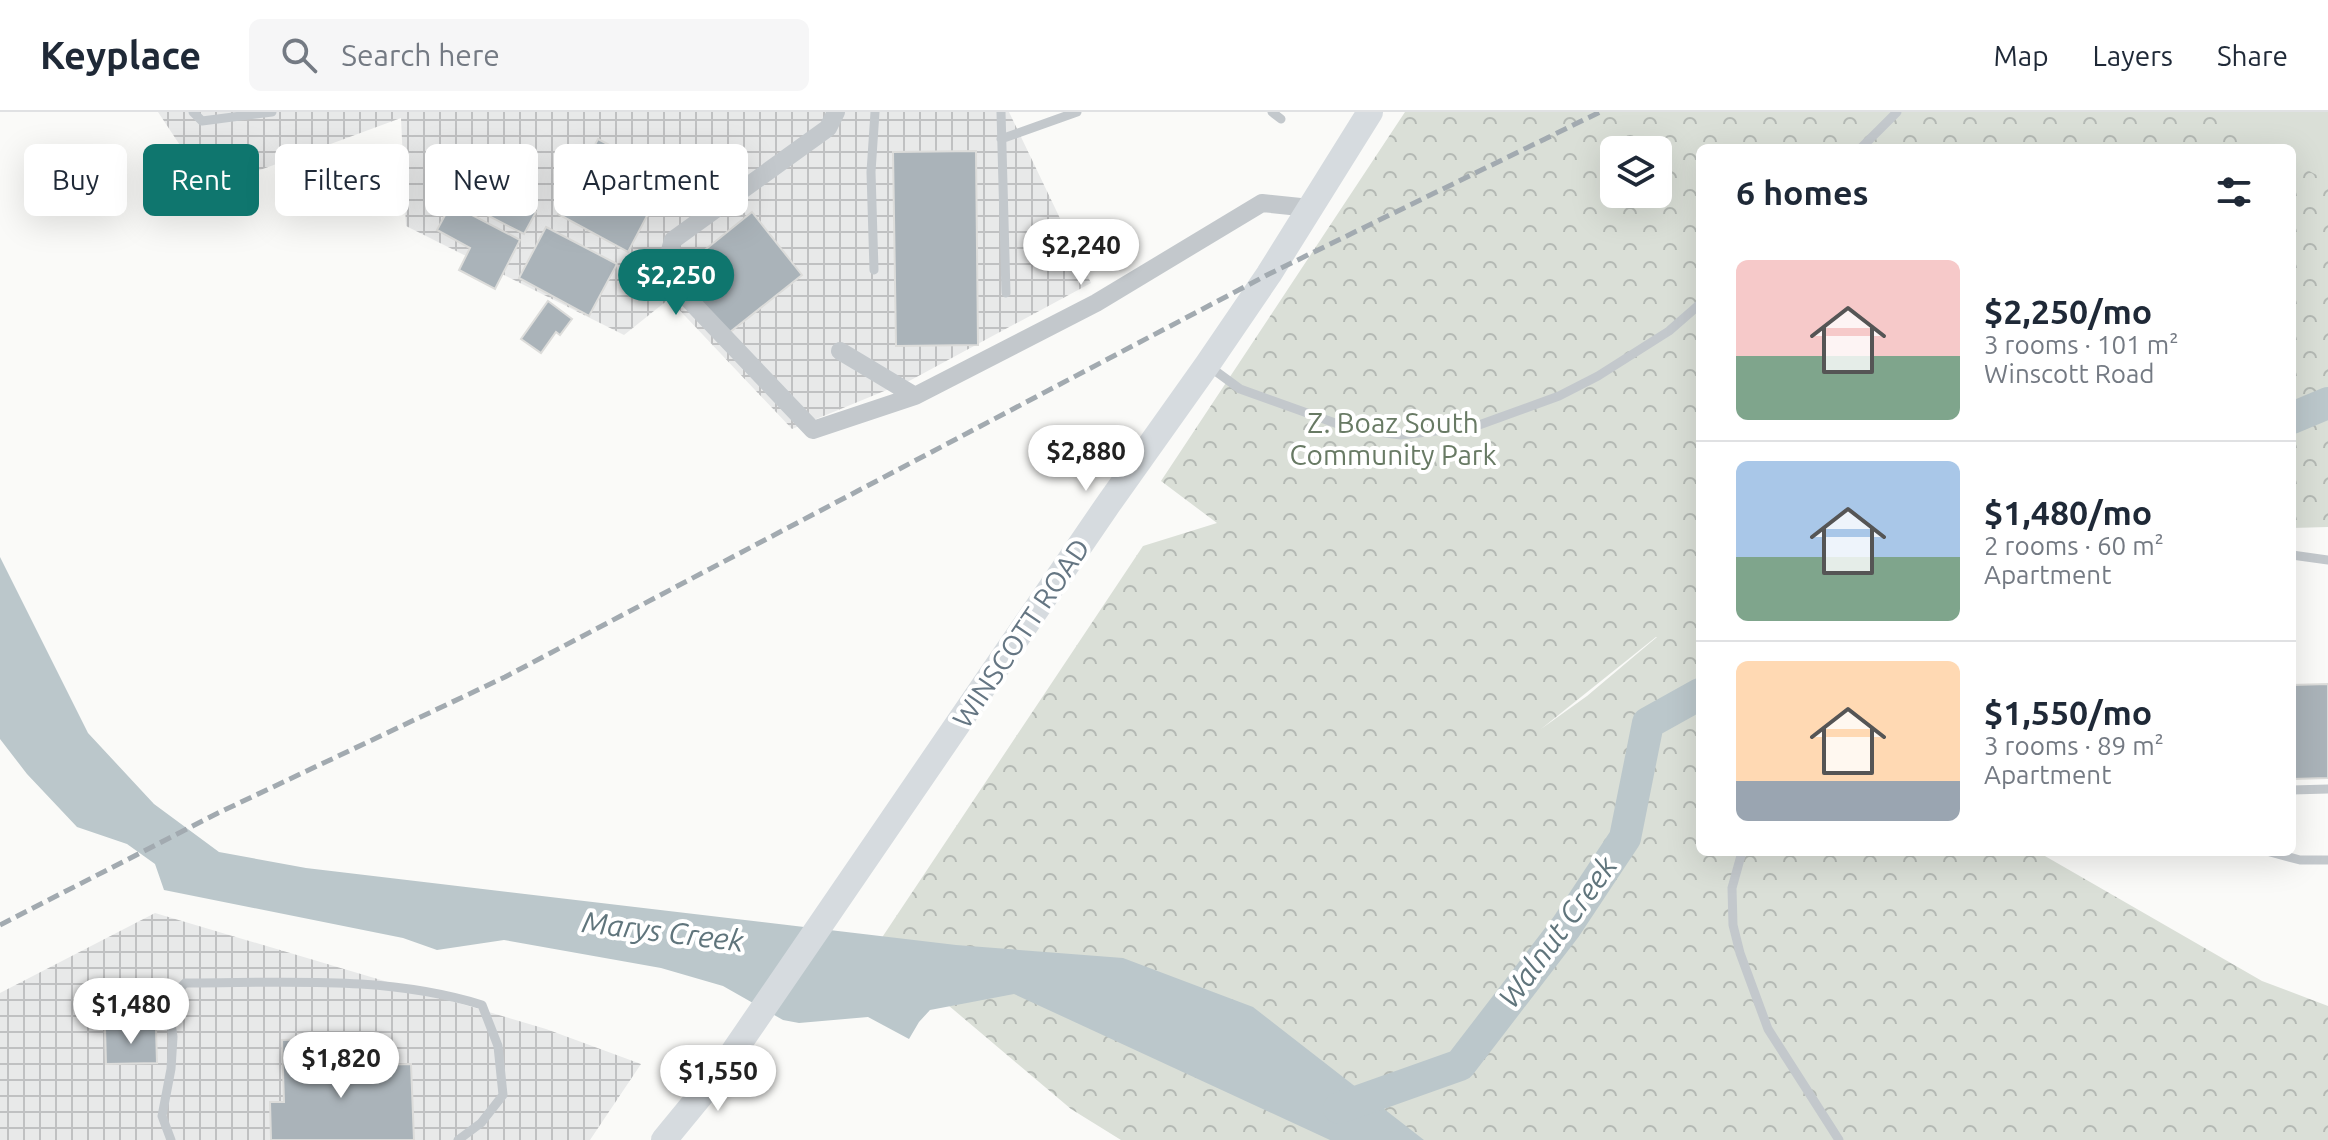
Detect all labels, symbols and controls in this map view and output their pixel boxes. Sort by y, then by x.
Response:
search box [249,19,809,91]
icon: search [277,33,321,77]
text: Keyplace [40,34,201,76]
text: Search here [341,38,500,72]
text: Map [1993,40,2049,71]
text: Layers [2093,40,2173,71]
text: Share [2217,40,2288,71]
map controls [1600,136,1672,208]
button: layers [1600,136,1672,208]
chip: Buy [24,144,127,216]
chip: Rent [143,144,259,216]
chip: Filters [275,144,409,216]
chip: New [425,144,538,216]
chip: Apartment [554,144,748,216]
icon: filters [2212,170,2256,214]
text: 6 homes [1736,173,1869,211]
pin: $2,240 [1016,219,1146,287]
text: $2,240 [1041,230,1121,259]
pin: $2,250 [611,249,741,317]
text: $2,250 [636,260,716,289]
icon: home [1800,292,1896,388]
text: $2,250/mo [1984,292,2152,330]
text: 3 rooms · 101 m² [1984,330,2179,359]
text: Winscott Road [1984,359,2155,388]
park label: Z. Boaz South Community Park [1289,407,1497,470]
pin: $2,880 [1021,425,1151,493]
text: $2,880 [1046,436,1126,465]
icon: home [1800,493,1896,589]
text: $1,480/mo [1984,493,2152,531]
text: 2 rooms · 60 m² [1984,531,2164,560]
street label: WINSCOTT ROAD [946,532,1095,733]
text: Apartment [1984,560,2111,589]
icon: home [1800,693,1896,789]
text: $1,550/mo [1984,693,2152,731]
text: 3 rooms · 89 m² [1984,731,2164,760]
text: Apartment [1984,760,2111,789]
water label: Walnut Creek [1491,849,1624,1014]
water label: Marys Creek [580,904,746,958]
pin: $1,480 [66,978,196,1046]
text: $1,480 [91,989,171,1018]
pin: $1,820 [276,1032,406,1100]
text: $1,820 [301,1043,381,1072]
pin: $1,550 [653,1045,783,1113]
text: $1,550 [678,1056,758,1085]

